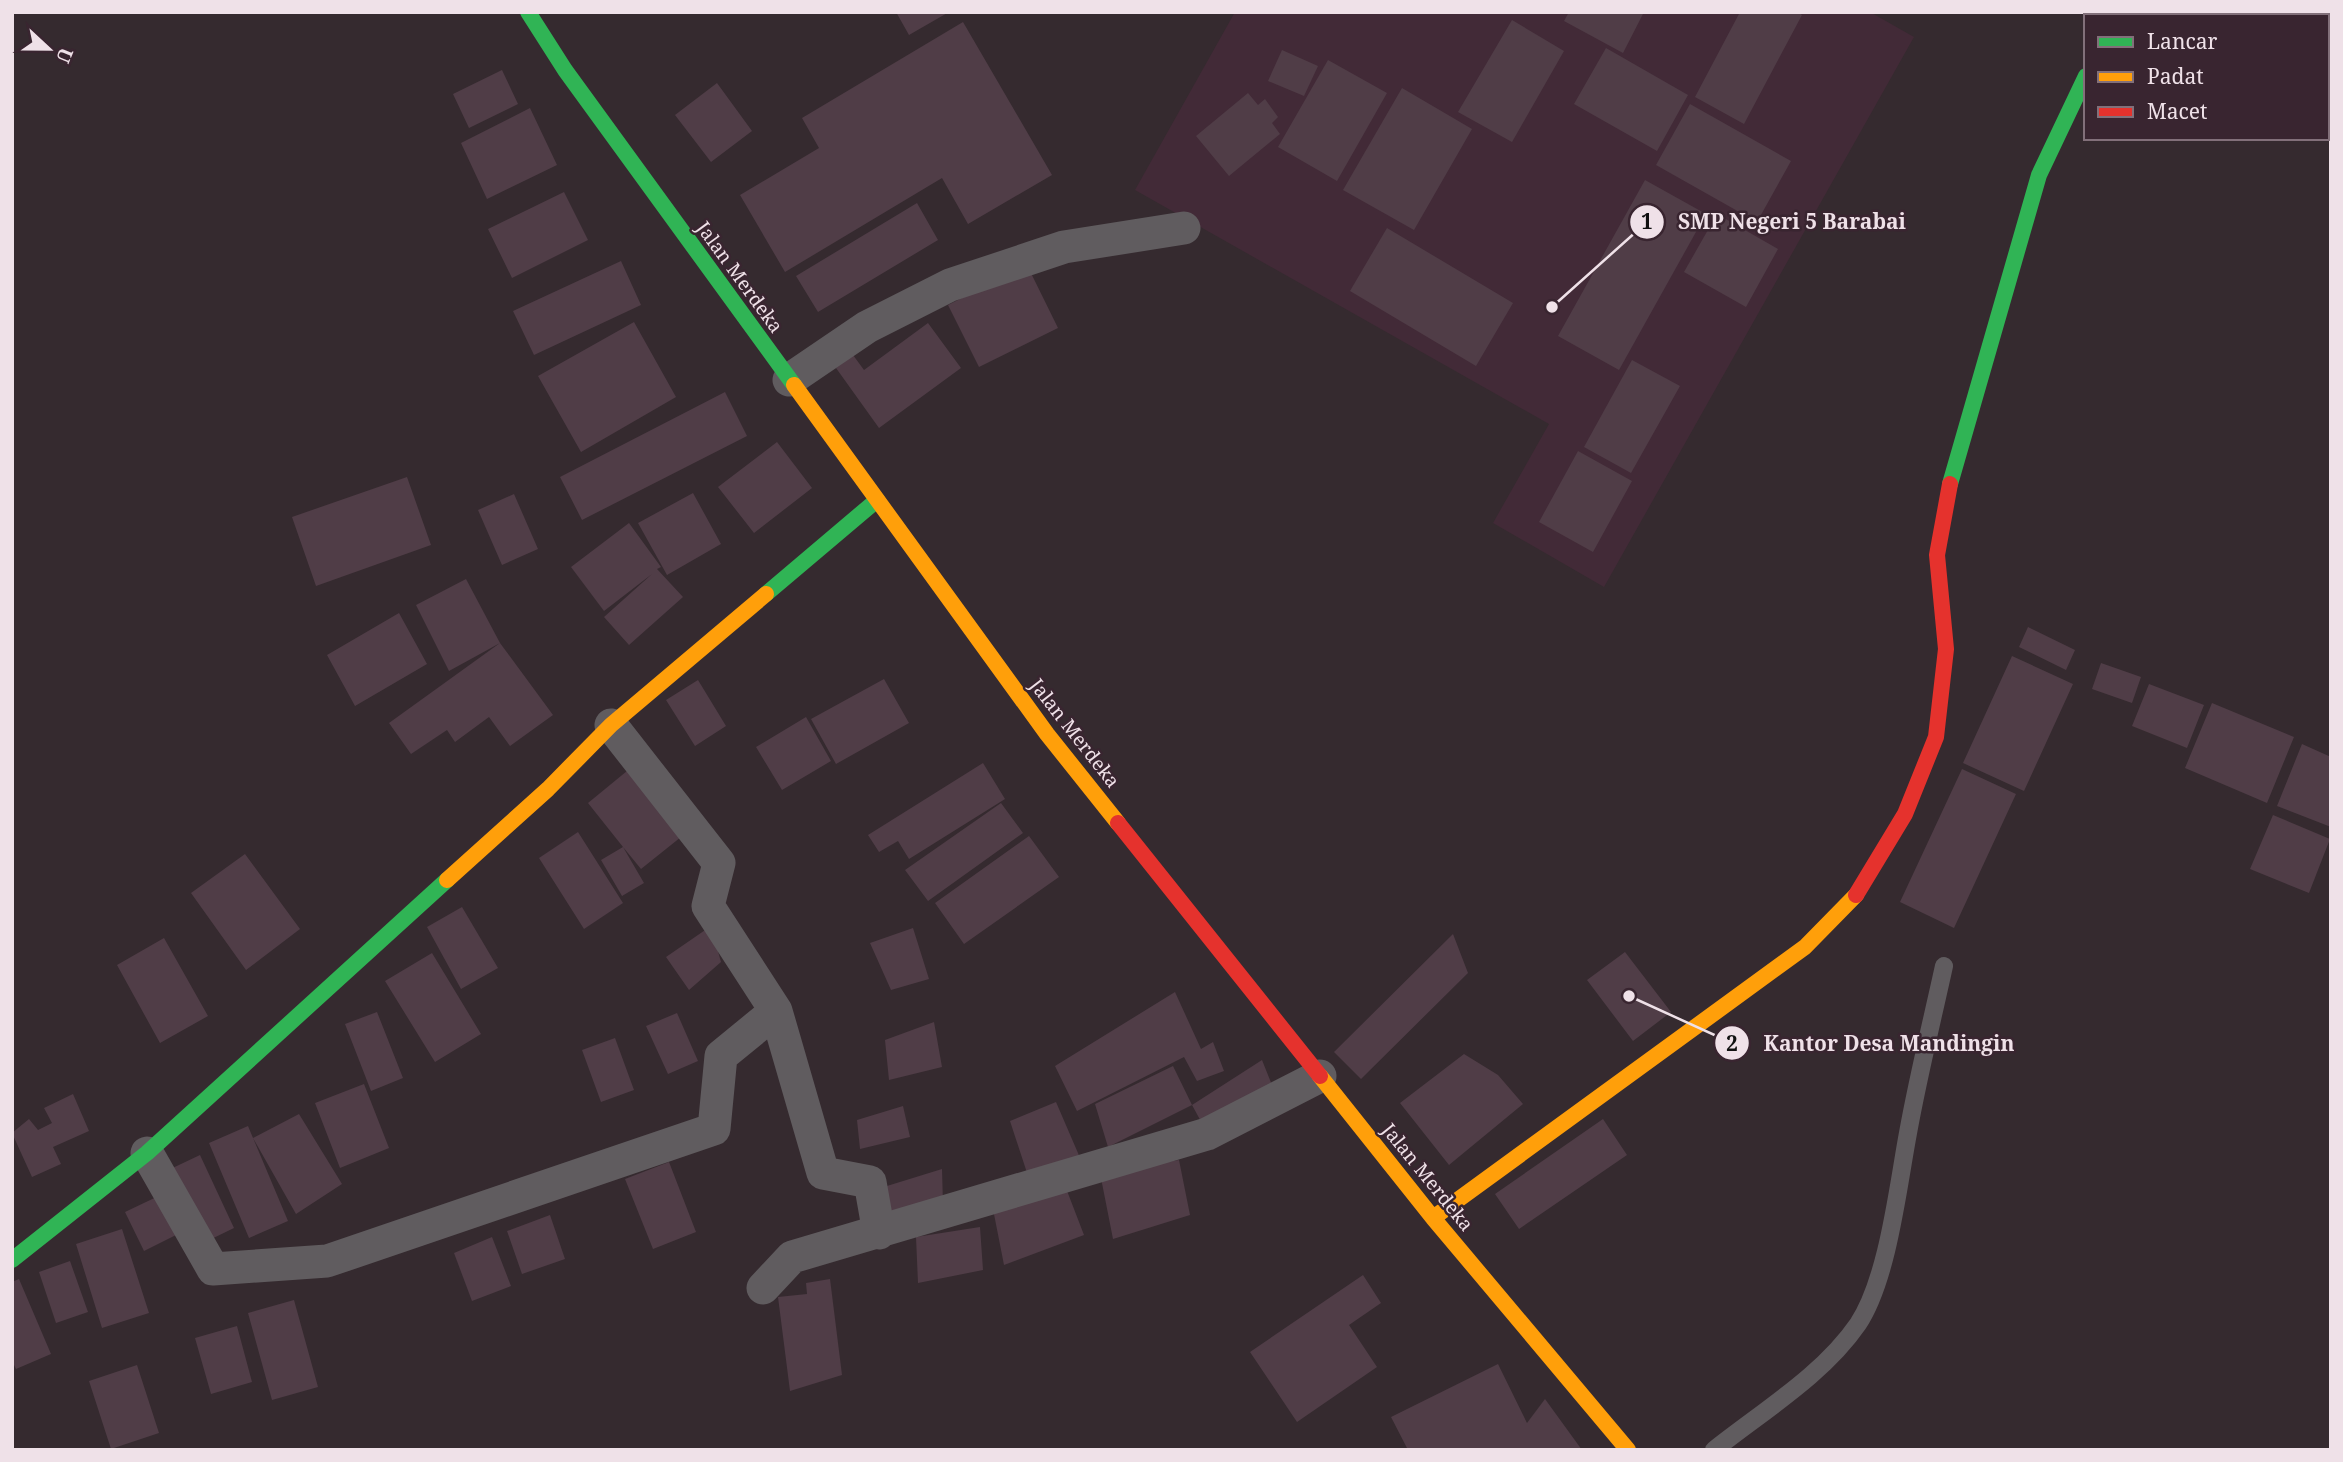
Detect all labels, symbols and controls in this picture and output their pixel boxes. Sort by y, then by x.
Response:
north arrow [14,14,84,84]
legend [2084,14,2329,140]
text: Lancar [2147,27,2218,55]
text: U [50,44,79,67]
text: Padat [2147,62,2204,90]
text: Macet [2147,97,2207,125]
callout: SMP Negeri 5 Barabai [1629,201,1920,243]
text: 1 [1641,207,1653,235]
text: SMP Negeri 5 Barabai [1678,207,1907,235]
street label: Jalan Merdeka [690,215,789,338]
street label: Jalan Merdeka [1024,672,1126,793]
callout: Kantor Desa Mandingin [1714,1022,2028,1064]
text: 2 [1726,1029,1738,1057]
text: Kantor Desa Mandingin [1764,1029,2014,1057]
street label: Jalan Merdeka [1376,1117,1480,1236]

